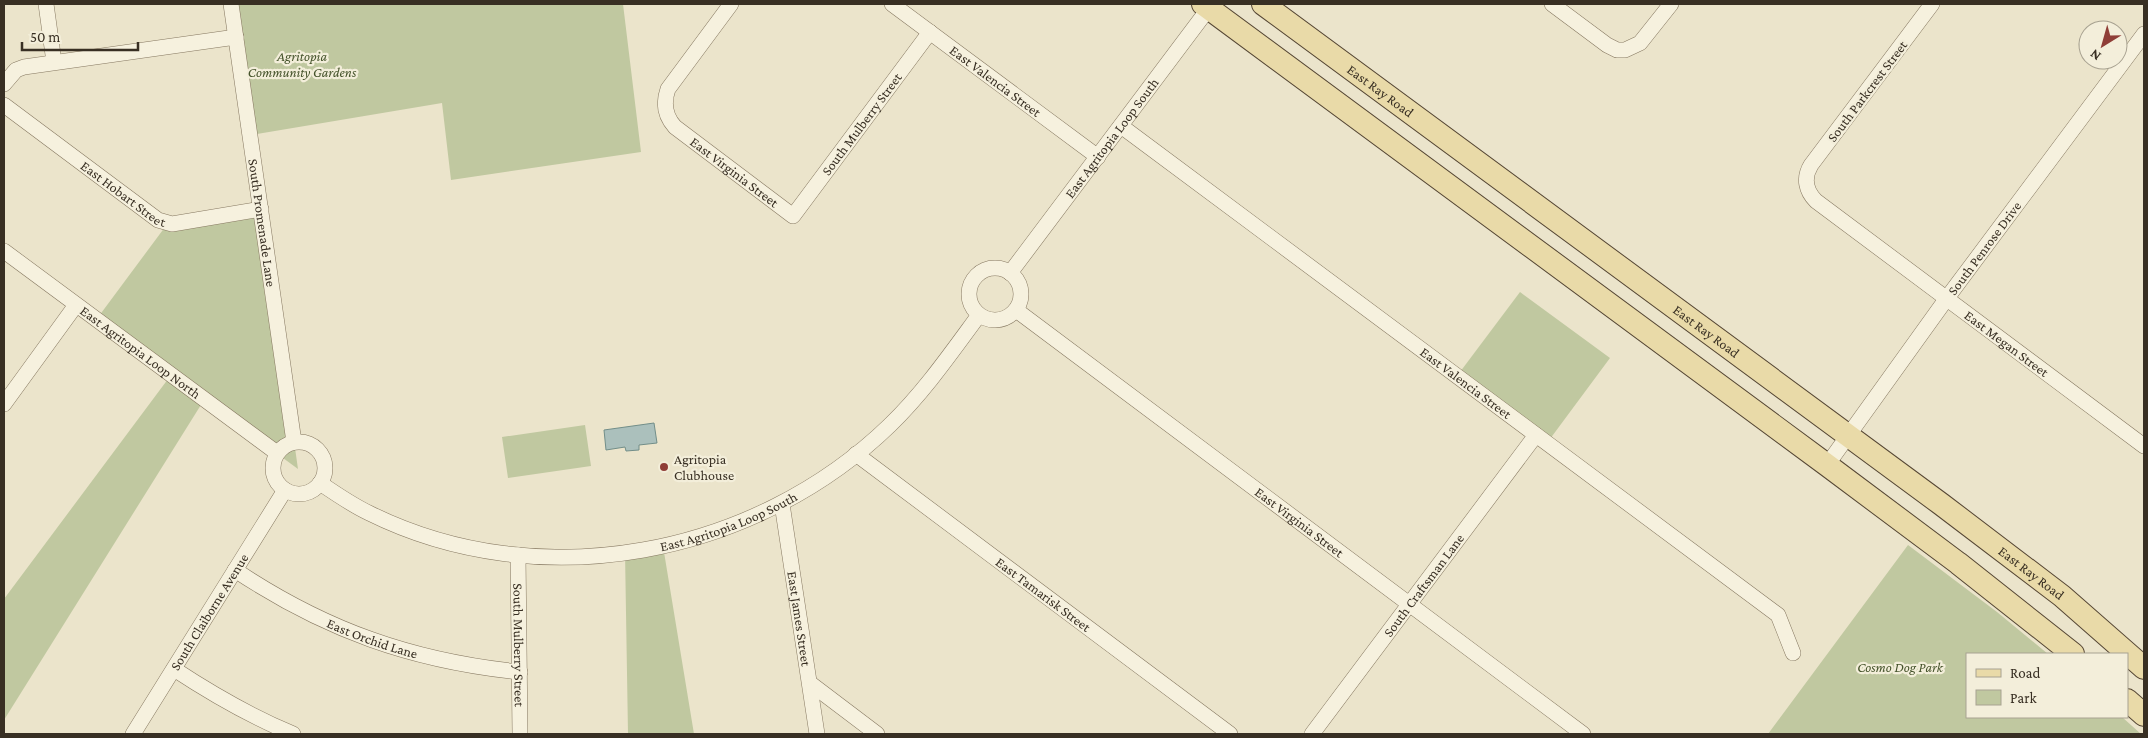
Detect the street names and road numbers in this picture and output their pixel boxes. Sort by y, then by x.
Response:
street label: South Parkcrest Street [1824,37,1911,145]
street label: East Valencia Street [947,42,1045,120]
street label: East Ray Road [1344,61,1417,121]
street label: South Mulberry Street [818,69,905,178]
street label: East Agritopia Loop South [1061,74,1162,201]
street label: East Virginia Street [687,133,782,211]
street label: East Hobart Street [78,157,168,230]
street label: South Promenade Lane [245,158,280,288]
street label: South Penrose Drive [1944,198,2024,298]
street label: East Ray Road [1670,301,1743,361]
street label: East Agritopia Loop North [77,302,204,402]
street label: East Megan Street [1962,307,2052,380]
street label: East Valencia Street [1417,344,1515,422]
street label: East Virginia Street [1252,484,1347,561]
street label: East Agritopia Loop South [658,488,800,554]
street label: South Craftsman Lane [1380,531,1467,640]
street label: East Ray Road [1995,543,2068,603]
street label: South Claiborne Avenue [167,550,252,673]
street label: East Tamarisk Street [993,554,1094,635]
street label: East James Street [784,570,815,668]
street label: South Mulberry Street [510,583,528,707]
street label: East Orchid Lane [325,615,419,661]

